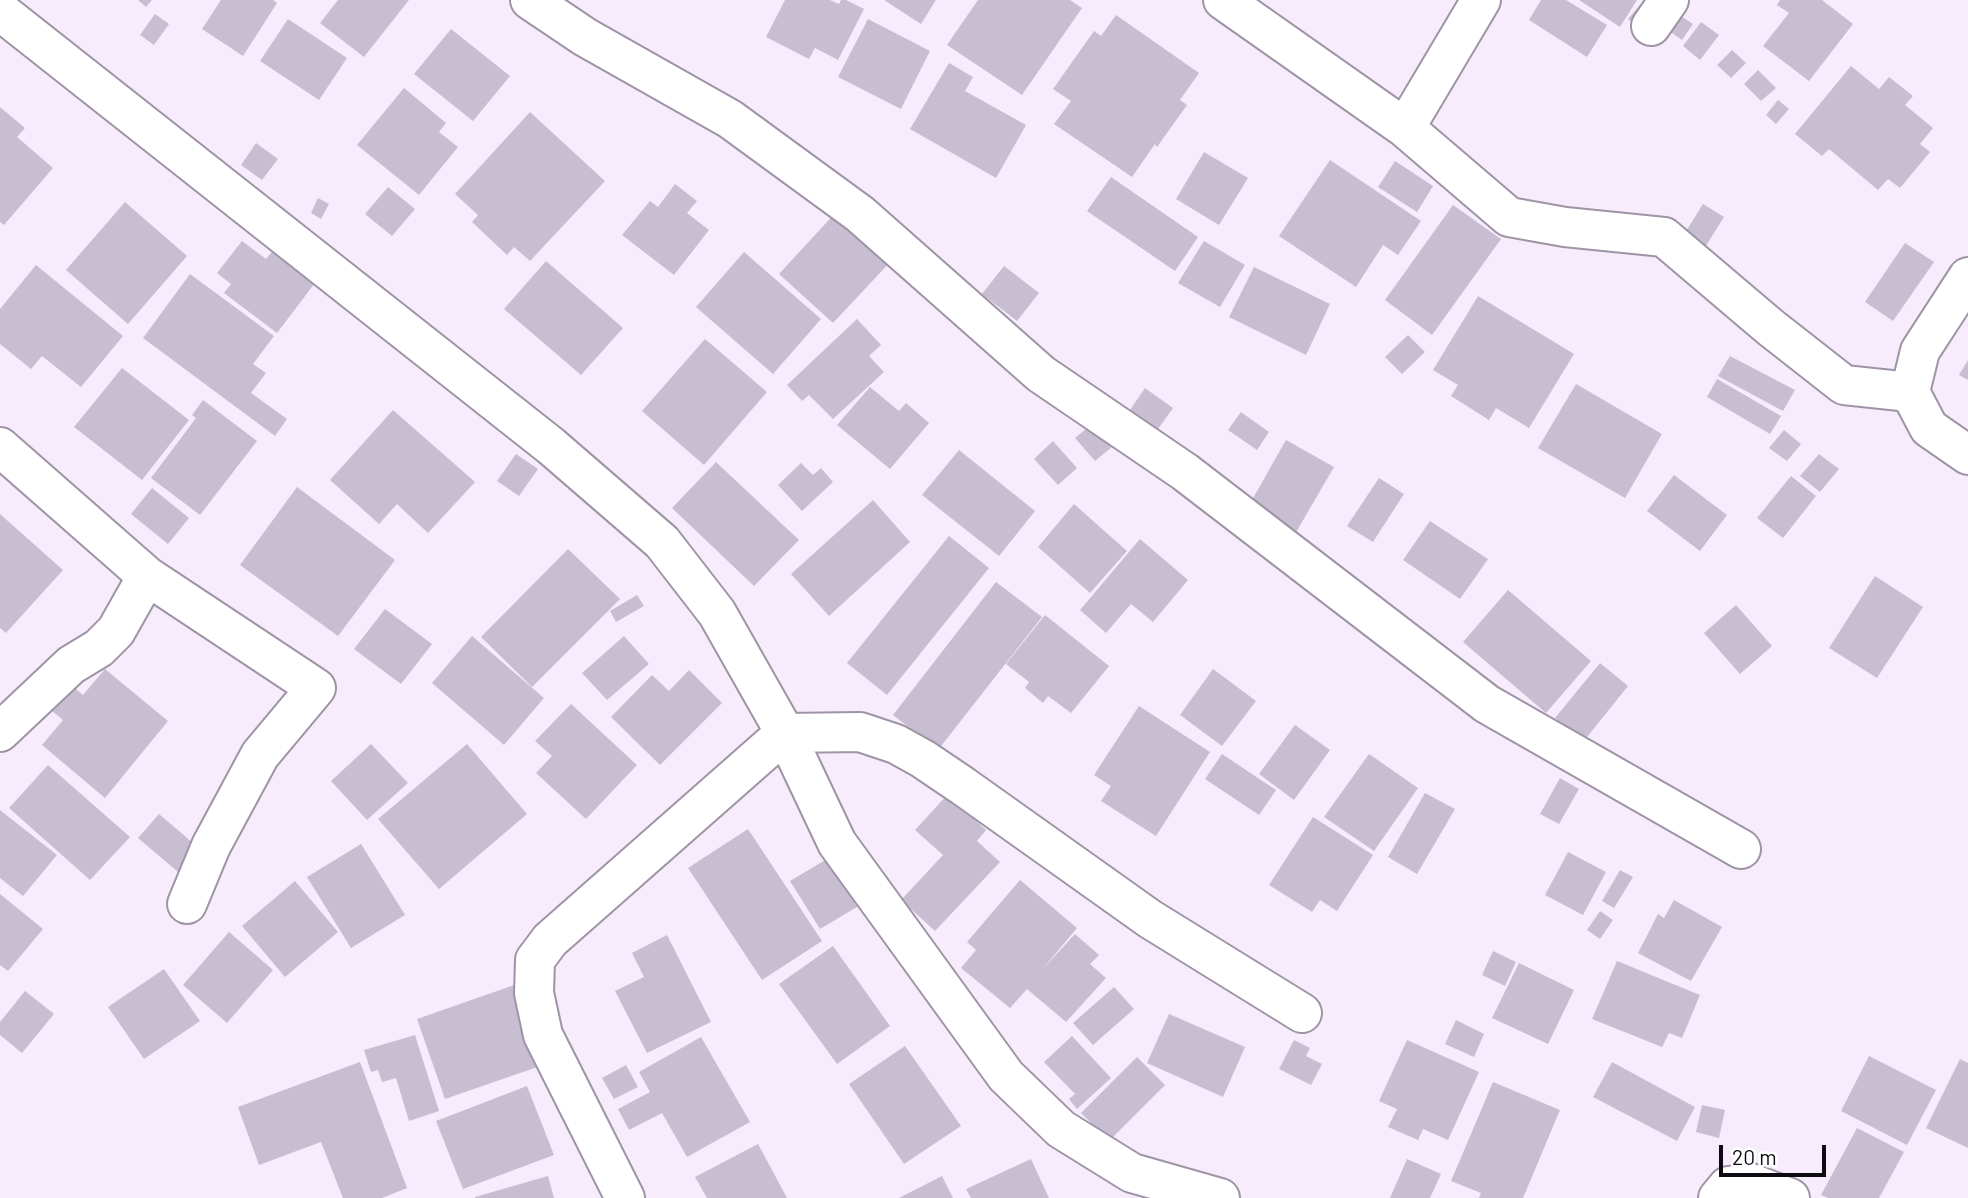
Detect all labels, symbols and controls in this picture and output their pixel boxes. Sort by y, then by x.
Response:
scale bar [1723,1132,1830,1176]
text: 20 m [1732,1144,1777,1169]

